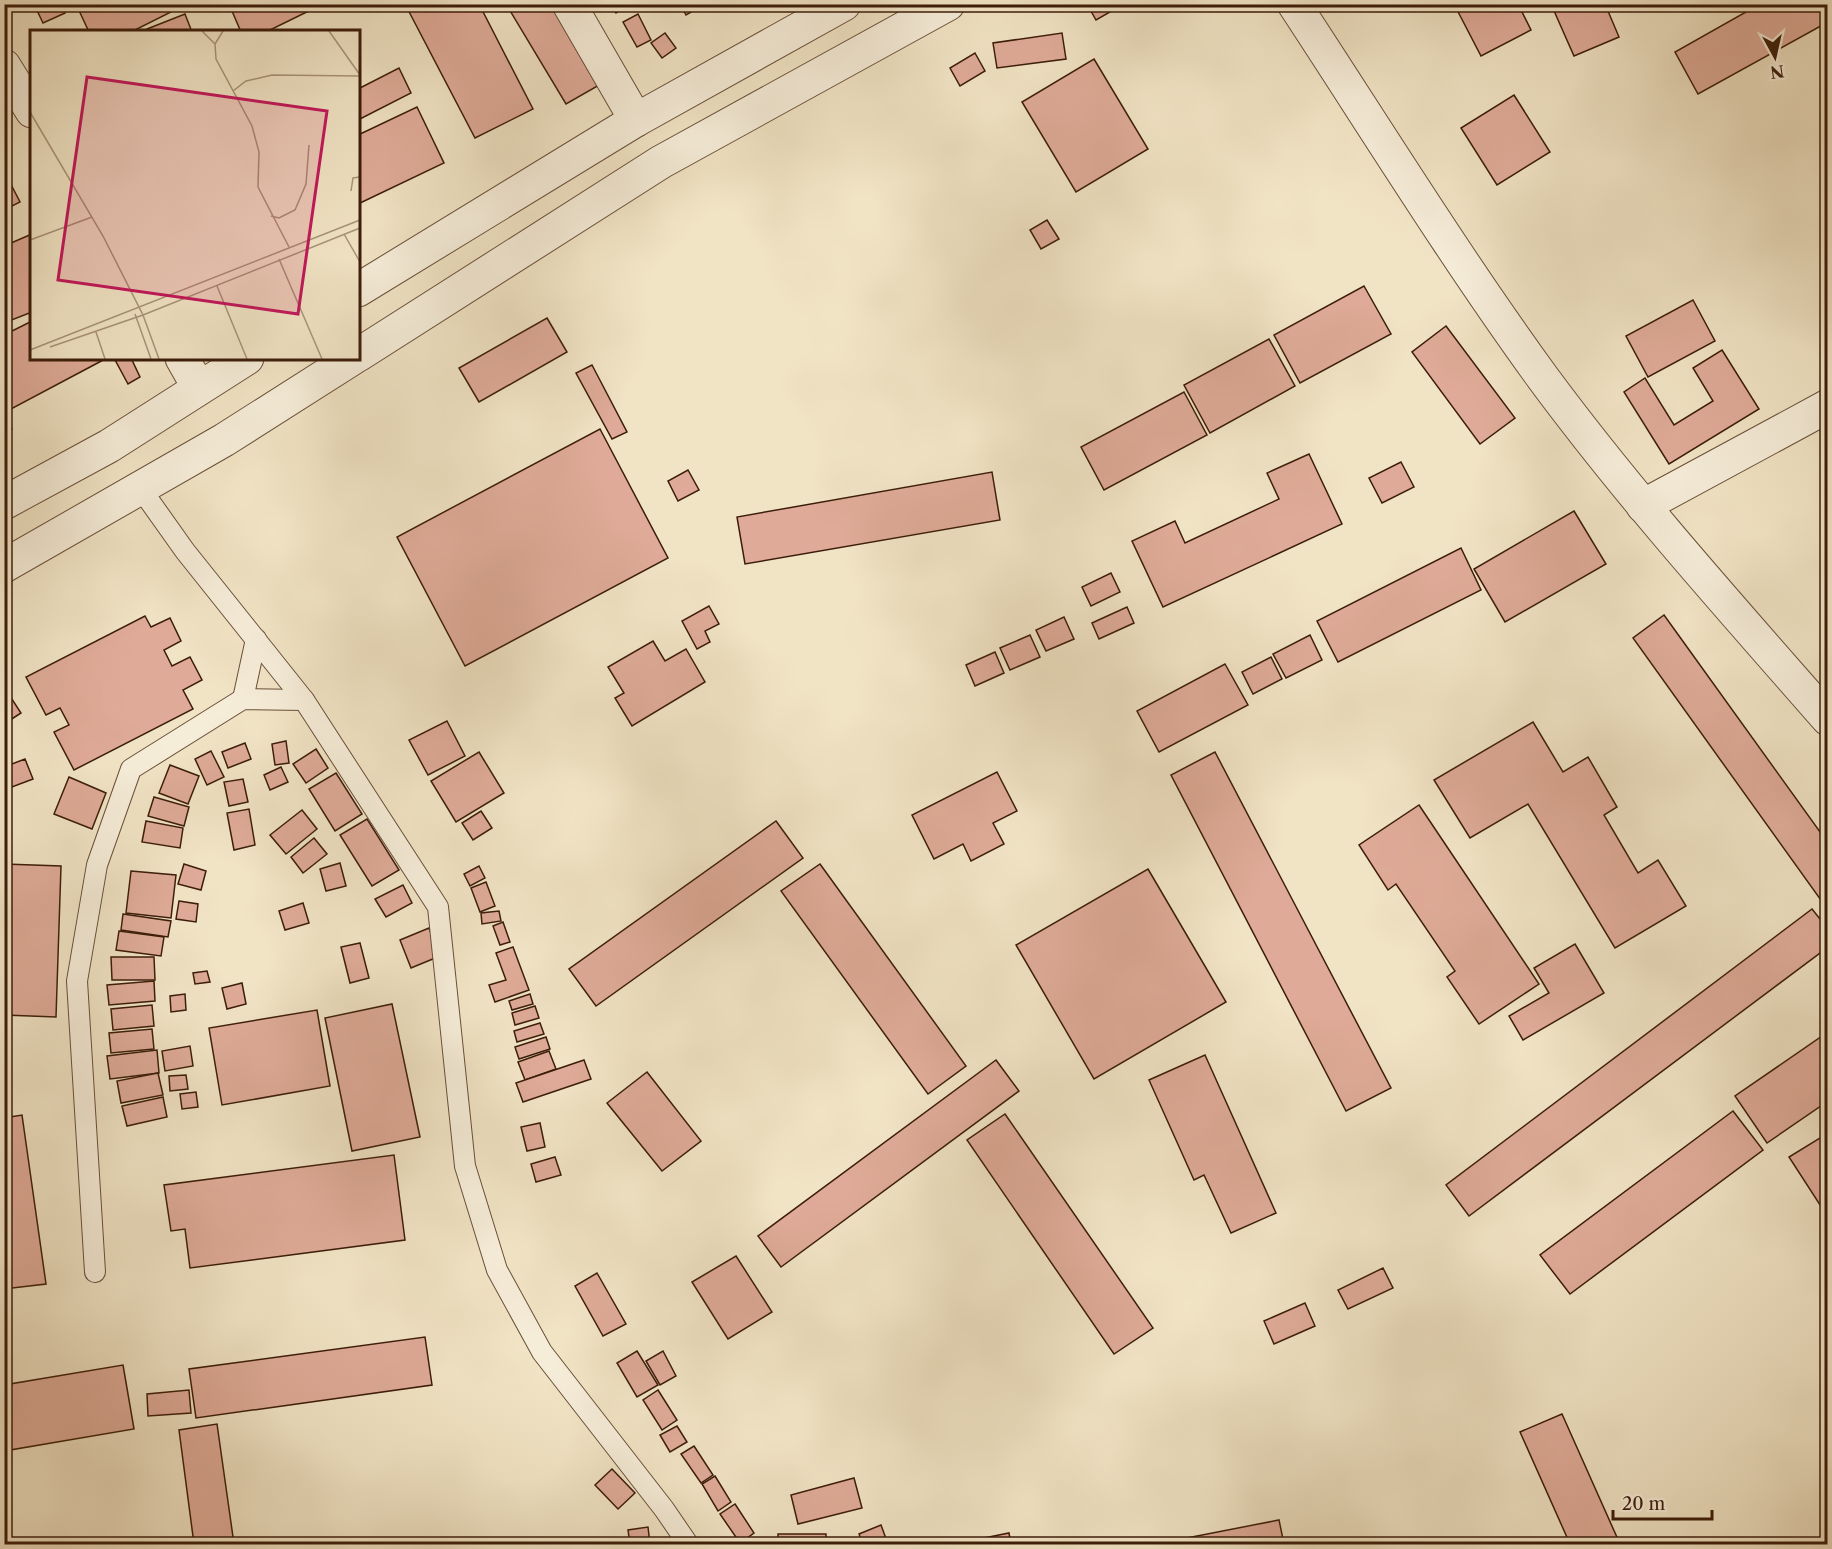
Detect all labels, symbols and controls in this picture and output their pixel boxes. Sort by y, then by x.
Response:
north arrow [1745,27,1805,87]
inset map [30,30,360,360]
text: N [1769,61,1785,83]
scale bar [1613,1483,1712,1521]
text: 20 m [1622,1493,1666,1515]

